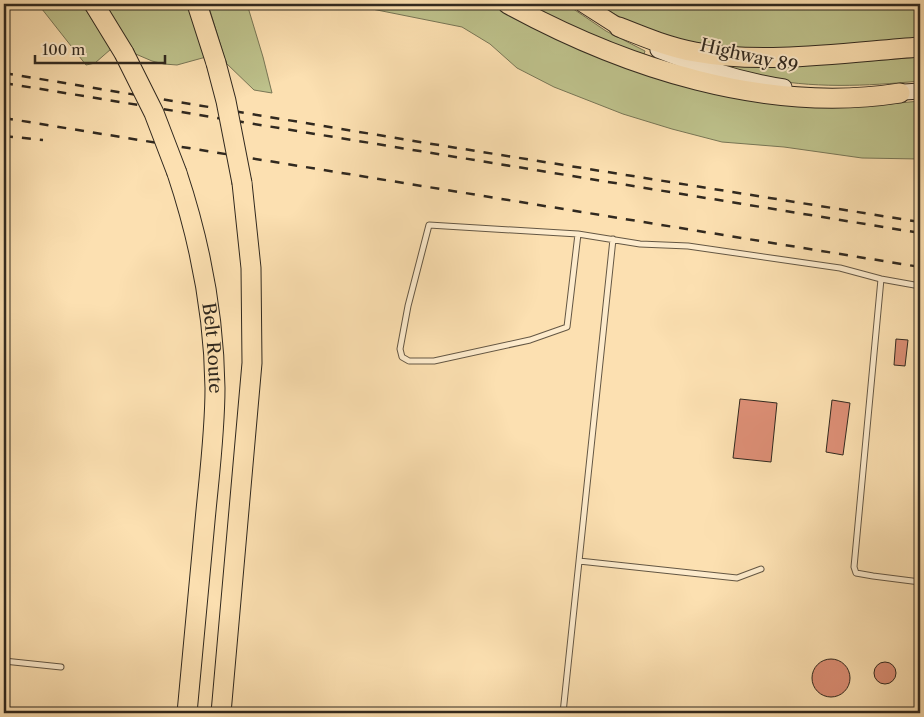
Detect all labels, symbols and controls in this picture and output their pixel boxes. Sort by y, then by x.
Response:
scale bar [35,32,165,64]
street label: Highway 89 [698,34,800,78]
text: 100 m [42,40,85,59]
street label: Belt Route [197,301,226,393]

